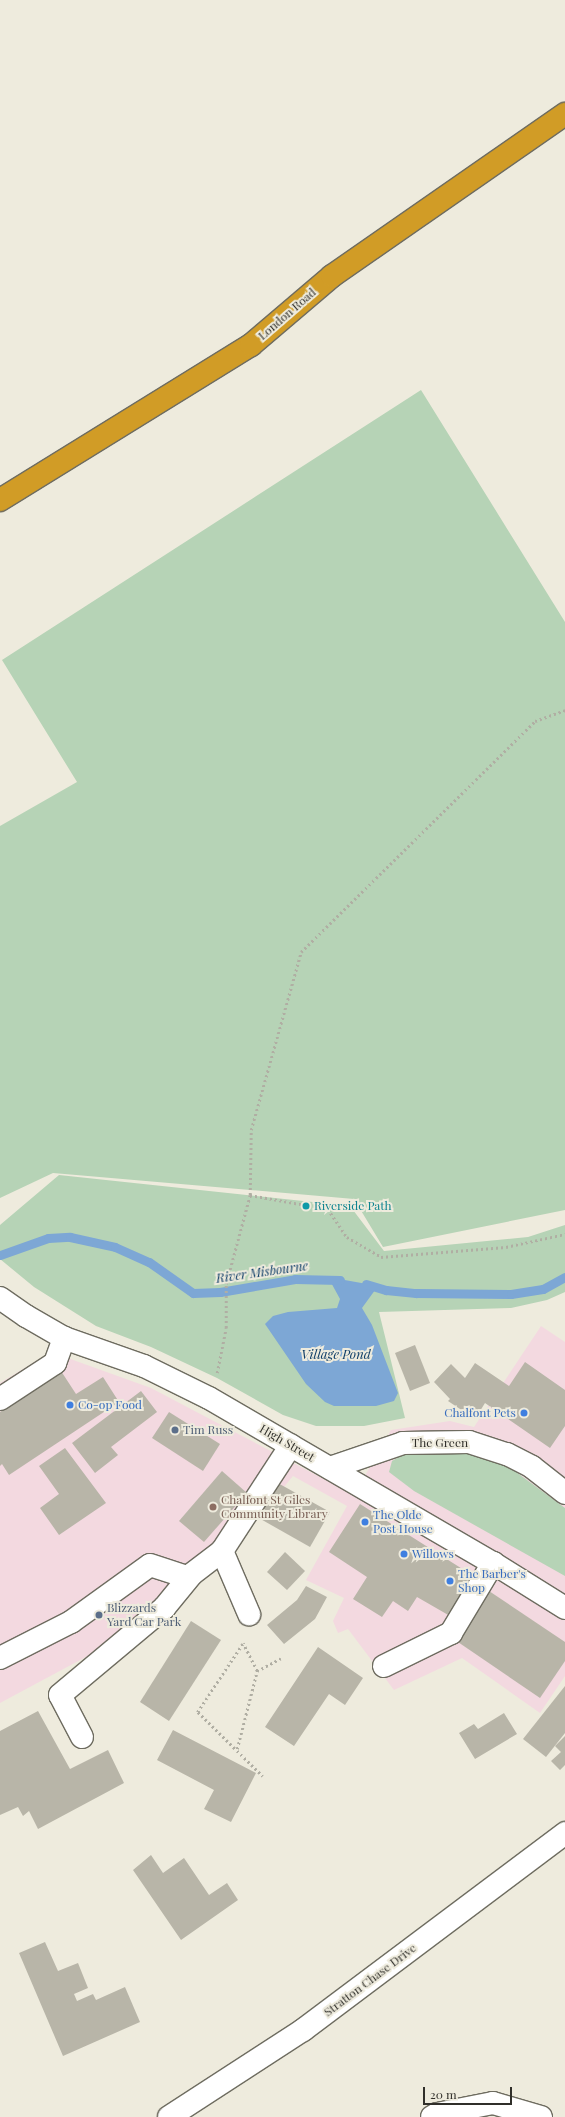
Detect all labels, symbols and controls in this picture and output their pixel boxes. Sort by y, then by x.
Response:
street label: London Road [255,285,319,343]
place label: Riverside Path [314,1199,392,1213]
marker: Riverside Path [301,1201,311,1211]
water label: River Misbourne [215,1258,309,1286]
water label: Village Pond [301,1346,371,1362]
place label: Co-op Food [78,1398,142,1412]
marker: Co-op Food [65,1400,75,1410]
place label: Chalfont Pets [444,1406,516,1420]
marker: Chalfont Pets [519,1408,529,1418]
street label: High Street [257,1421,317,1465]
place label: Tim Russ [183,1423,233,1437]
marker: Tim Russ [170,1425,180,1435]
street label: The Green [412,1436,468,1450]
place label: Chalfont St Giles Community Library [221,1493,328,1521]
marker: Chalfont St Giles Community Library [208,1502,218,1512]
place label: The Olde Post House [373,1508,433,1536]
marker: The Olde Post House [360,1517,370,1527]
place label: Willows [412,1547,454,1561]
marker: Willows [399,1549,409,1559]
place label: The Barber's Shop [458,1567,526,1595]
marker: The Barber's Shop [445,1576,455,1586]
place label: Blizzards Yard Car Park [107,1601,182,1629]
marker: Blizzards Yard Car Park [94,1610,104,1620]
street label: Stratton Chase Drive [321,1941,419,2019]
scale bar [425,2079,514,2105]
text: 20 m [430,2086,457,2102]

